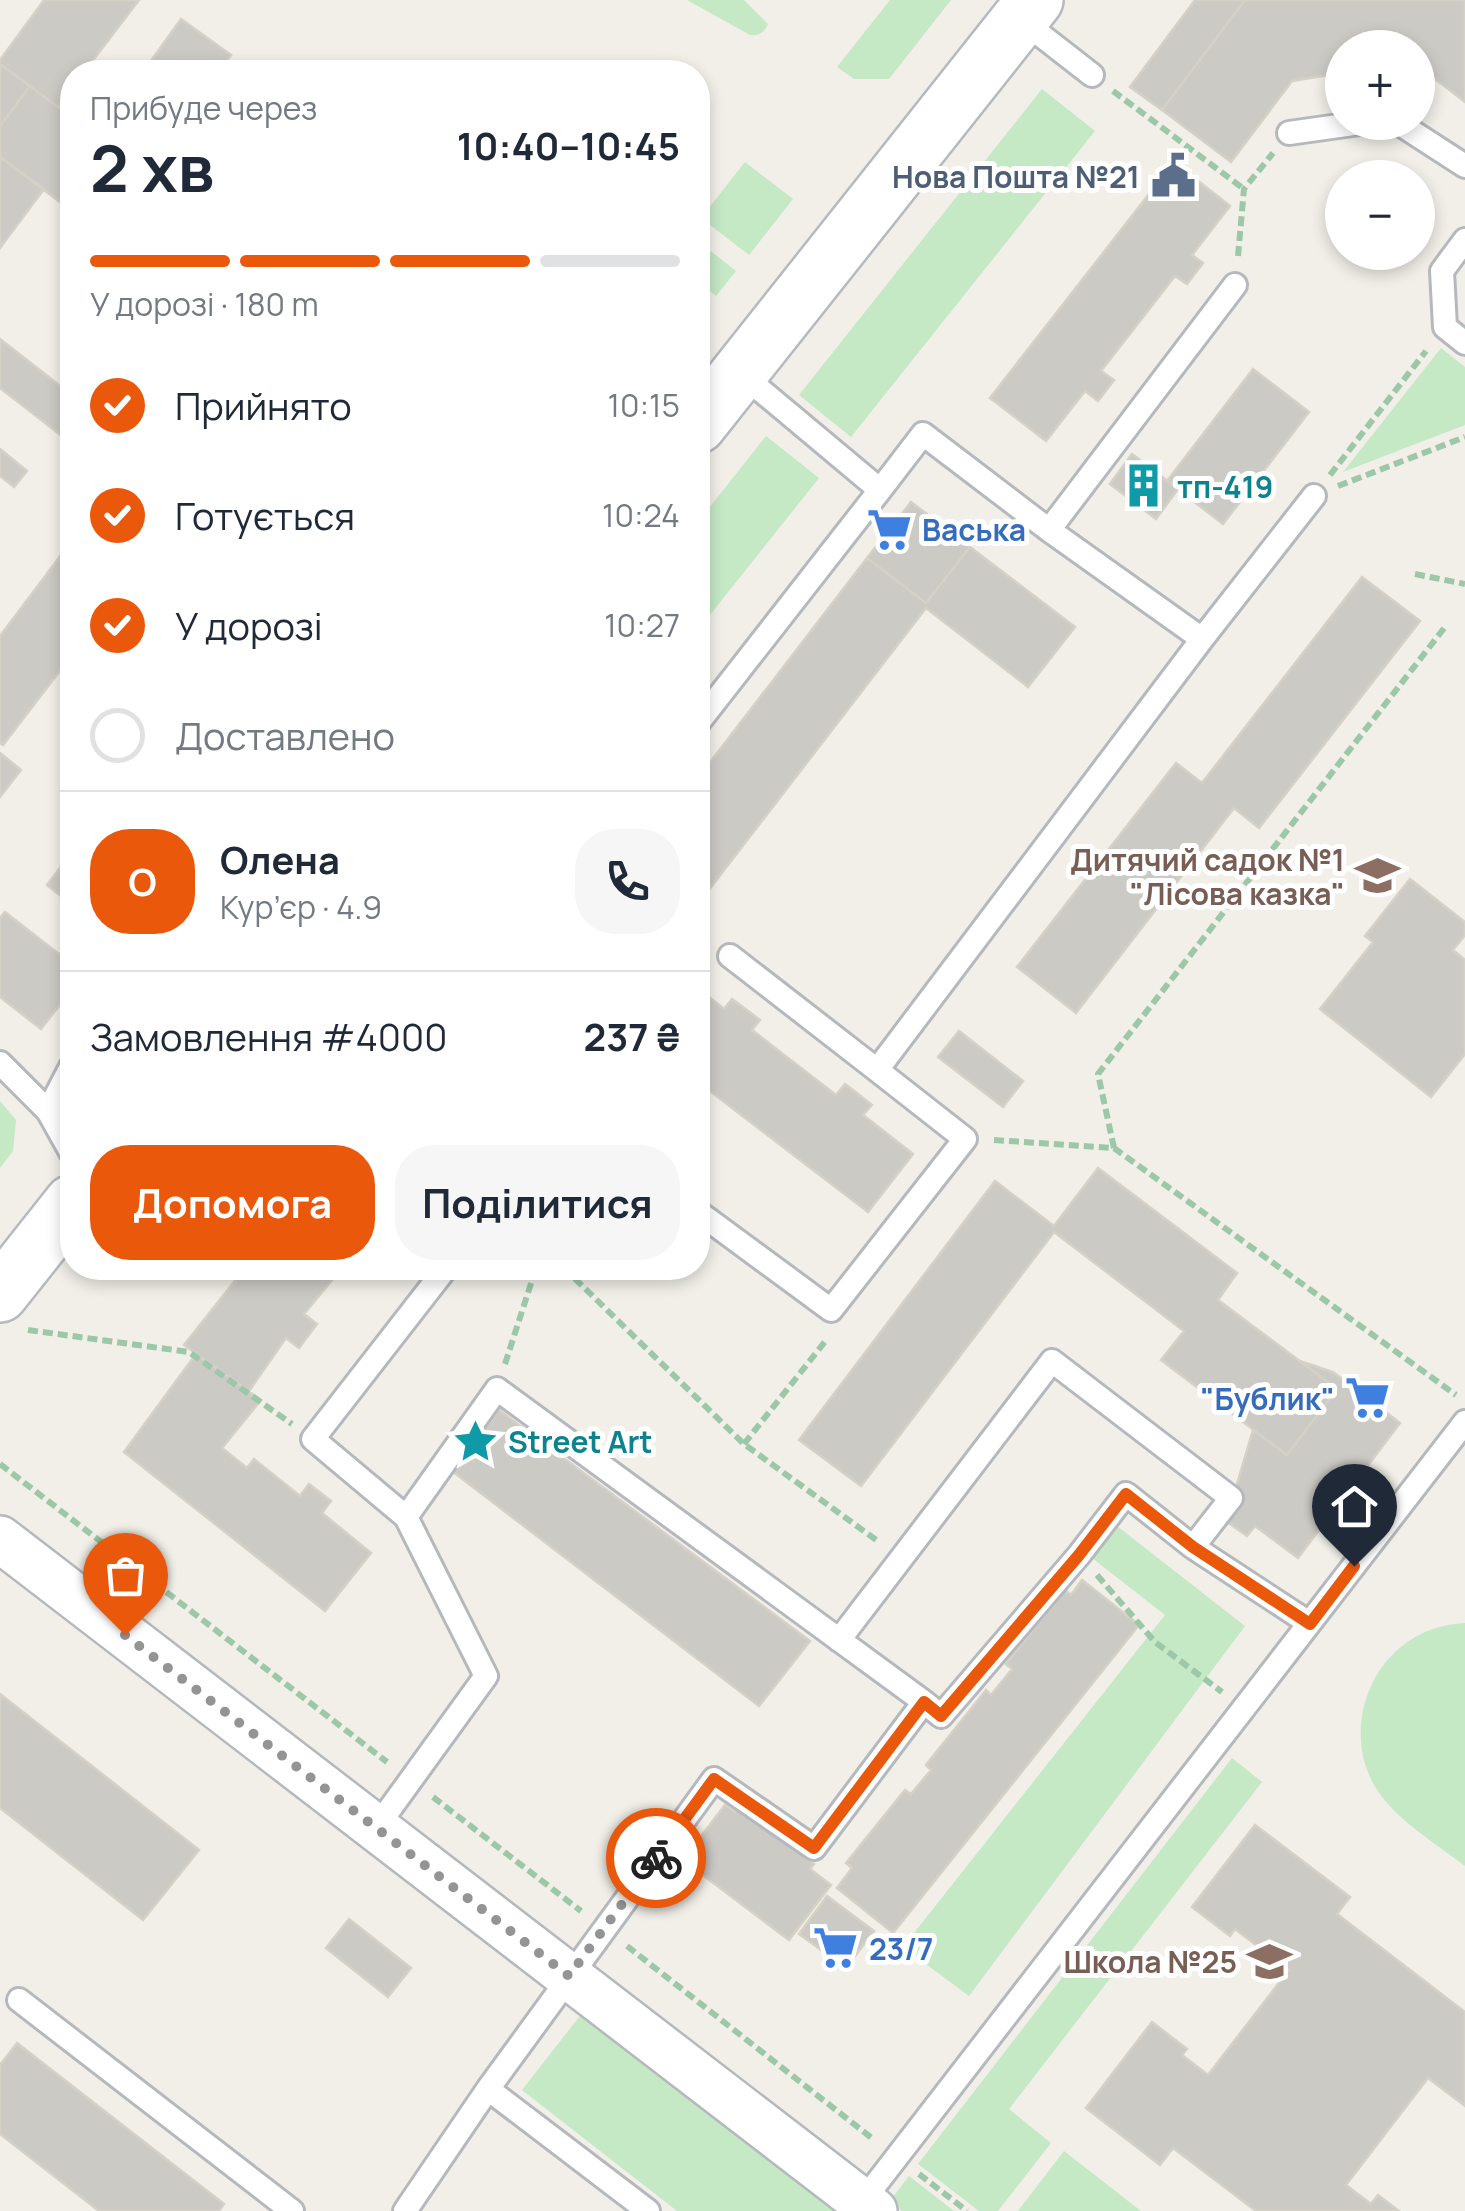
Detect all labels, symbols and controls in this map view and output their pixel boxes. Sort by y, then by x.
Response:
map controls [1325,30,1435,270]
button: + [1325,30,1435,140]
text: Прибуде через [90,86,317,130]
text: 10:40–10:45 [457,119,680,171]
text: 2 хв [90,123,214,212]
public building icon: Нова Пошта №21 [1149,152,1197,200]
place label: Нова Пошта №21 [892,156,1140,197]
button: − [1325,160,1435,270]
text: У дорозі · 180 m [90,282,319,326]
icon: check [90,378,145,433]
text: Прийнято [175,379,352,431]
text: 10:15 [607,383,680,427]
building icon: тп-419 [1120,462,1168,510]
place label: тп-419 [1177,466,1273,507]
icon: check [90,488,145,543]
text: Готується [175,489,355,541]
text: 10:24 [602,493,680,537]
supermarket icon: Васька [865,505,913,553]
place label: Васька [922,509,1026,550]
icon: check [90,598,145,653]
text: У дорозі [175,599,323,651]
text: 10:27 [604,603,680,647]
text: Доставлено [175,709,395,761]
button: phone [575,829,680,934]
text: Олена [220,833,340,885]
place label: Дитячий садок №1 "Лісова казка" [1070,839,1345,914]
school or university icon: Дитячий садок №1 "Лісова казка" [1354,852,1402,900]
text: О [128,855,157,907]
text: Кур’єр · 4.9 [220,885,382,929]
text: Замовлення #4000 [90,1010,447,1062]
text: 237 ₴ [584,1010,680,1062]
button: Допомога [90,1145,375,1260]
button: Поділитися [395,1145,680,1260]
supermarket icon: "Бублик" [1344,1374,1392,1422]
place label: "Бублик" [1201,1378,1335,1419]
place icon: Street Art [451,1417,499,1465]
place label: Street Art [508,1421,653,1462]
pin [1312,1464,1397,1567]
icon: home [1327,1479,1382,1534]
pin [83,1533,168,1636]
icon: bag [98,1548,153,1603]
courier [606,1808,706,1908]
icon: bike [629,1831,684,1886]
supermarket icon: 23/7 [812,1924,860,1972]
place label: 23/7 [869,1928,933,1969]
school or university icon: Школа №25 [1246,1937,1294,1985]
place label: Школа №25 [1063,1941,1237,1982]

